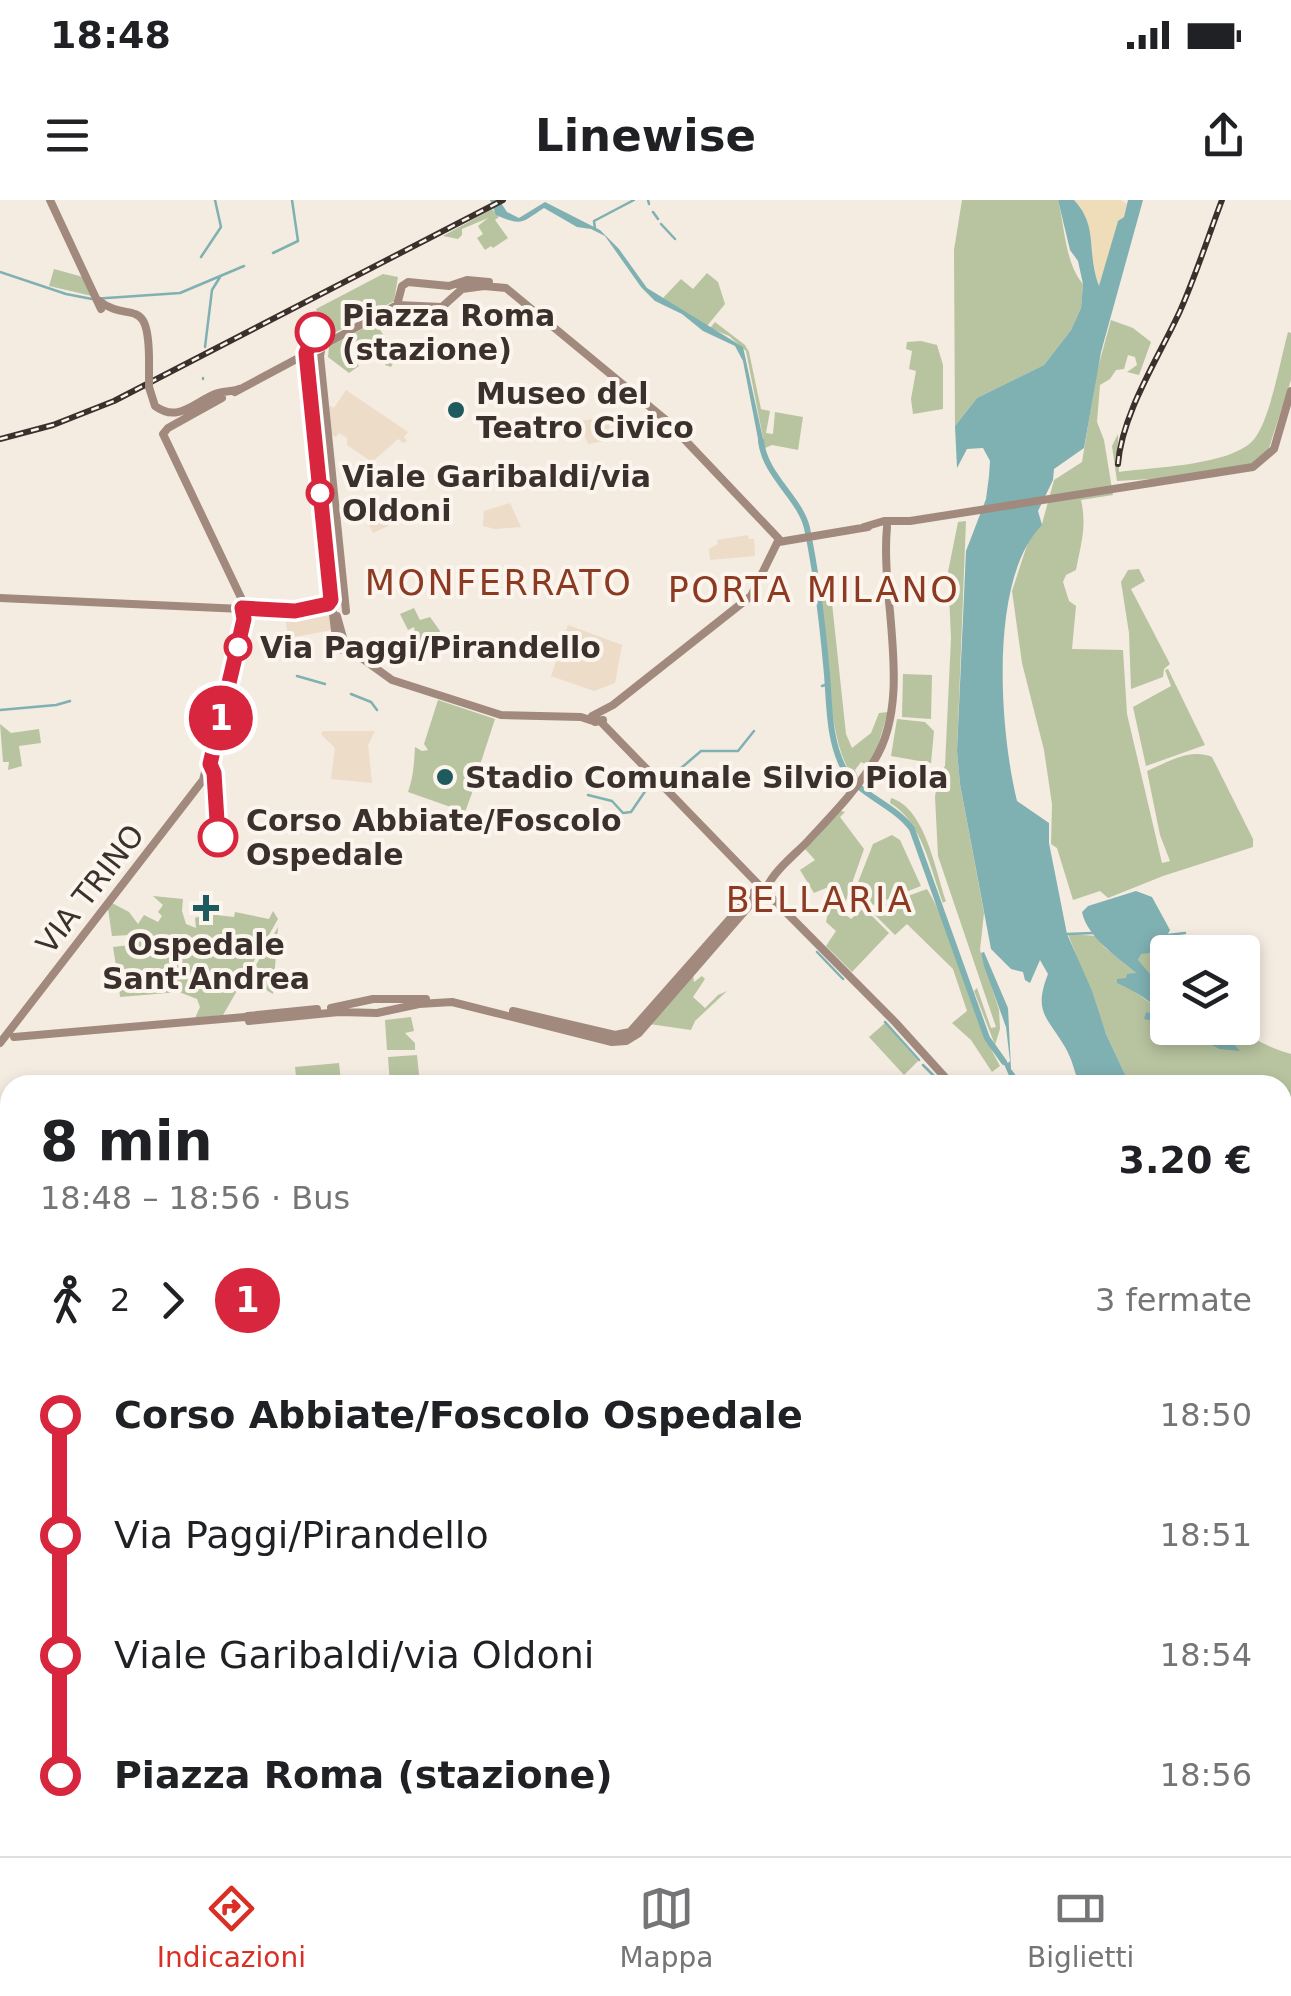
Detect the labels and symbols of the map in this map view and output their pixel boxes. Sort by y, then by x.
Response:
place label: Piazza Roma (stazione) [342,298,555,367]
marker: Piazza Roma (stazione) [296,313,334,351]
place label: Museo del Teatro Civico [476,376,694,445]
marker: Museo del Teatro Civico [445,399,467,421]
place label: Viale Garibaldi/via Oldoni [342,459,651,528]
marker: Viale Garibaldi/via Oldoni [307,480,333,506]
district label: MONFERRATO [365,563,633,603]
district label: PORTA MILANO [668,570,960,610]
place label: Via Paggi/Pirandello [260,630,601,665]
marker: Via Paggi/Pirandello [225,634,251,660]
line badge: 1 [188,686,254,750]
place label: Stadio Comunale Silvio Piola [465,760,948,795]
marker: Stadio Comunale Silvio Piola [434,766,456,788]
place label: Corso Abbiate/Foscolo Ospedale [246,803,622,872]
street label: VIA TRINO [29,818,151,960]
marker: Corso Abbiate/Foscolo Ospedale [199,818,237,856]
district label: BELLARIA [726,880,914,920]
marker: Ospedale Sant'Andrea [193,895,219,921]
place label: Ospedale Sant'Andrea [102,927,310,996]

